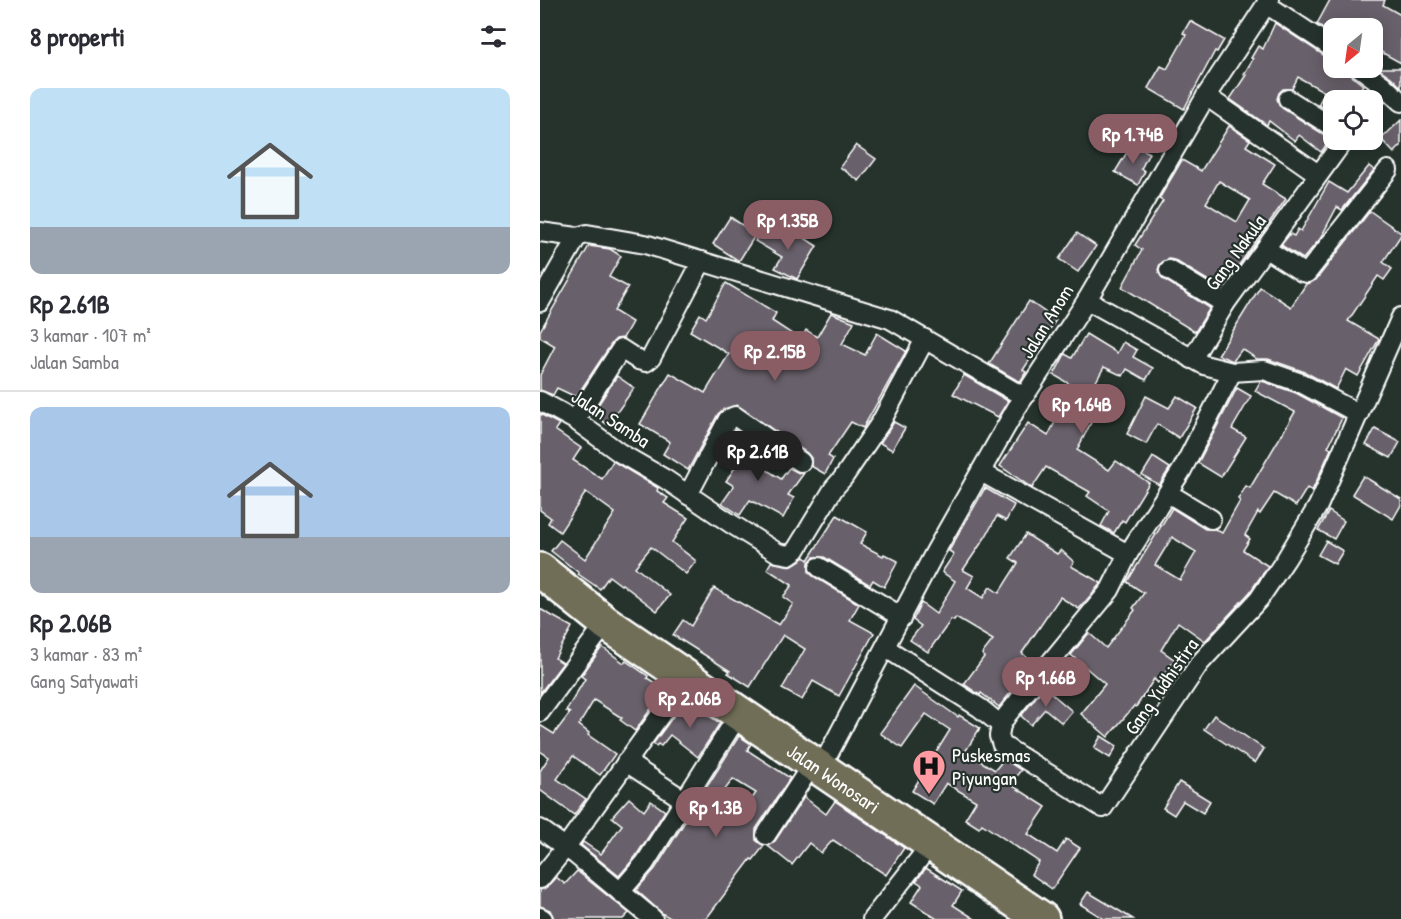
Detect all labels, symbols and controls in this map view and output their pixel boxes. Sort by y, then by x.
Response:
north arrow [1323,18,1383,78]
map controls [1323,18,1383,150]
text: 8 properti [30,19,125,54]
icon: filters [477,20,510,53]
button: locate [1323,90,1383,150]
pin: Rp 1.74B [1071,114,1195,165]
text: Rp 1.74B [1102,120,1164,147]
icon: home [216,127,324,235]
pin: Rp 1.35B [726,200,850,251]
text: Rp 1.35B [757,206,819,233]
street label: Gang Nakula [1198,208,1272,296]
street label: Jalan Anom [1013,279,1079,363]
text: Rp 2.61B [30,286,110,321]
text: 3 kamar · 107 m² [30,321,151,348]
pin: Rp 2.15B [713,331,837,382]
text: Rp 2.15B [744,337,806,364]
text: Jalan Samba [30,348,119,375]
street label: Jalan Samba [566,383,656,454]
pin: Rp 1.64B [1020,384,1144,435]
text: Rp 1.64B [1052,390,1112,417]
pin: Rp 2.61B [696,431,820,482]
text: Rp 2.61B [727,437,789,464]
icon: home [216,446,324,554]
text: Rp 2.06B [30,605,112,640]
street label: Gang Yudhistira [1118,632,1204,740]
text: 3 kamar · 83 m² [30,640,142,667]
pin: Rp 1.66B [984,657,1108,708]
text: Rp 1.66B [1016,663,1076,690]
text: Gang Satyawati [30,667,139,694]
pin: Rp 2.06B [628,678,752,729]
text: Rp 2.06B [659,684,721,711]
street label: Jalan Wonosari [782,736,886,819]
place label: Puskesmas Piyungan [952,741,1031,791]
hospital icon: Puskesmas Piyungan [911,748,947,795]
pin: Rp 1.3B [661,787,771,838]
text: Rp 1.3B [690,793,742,820]

